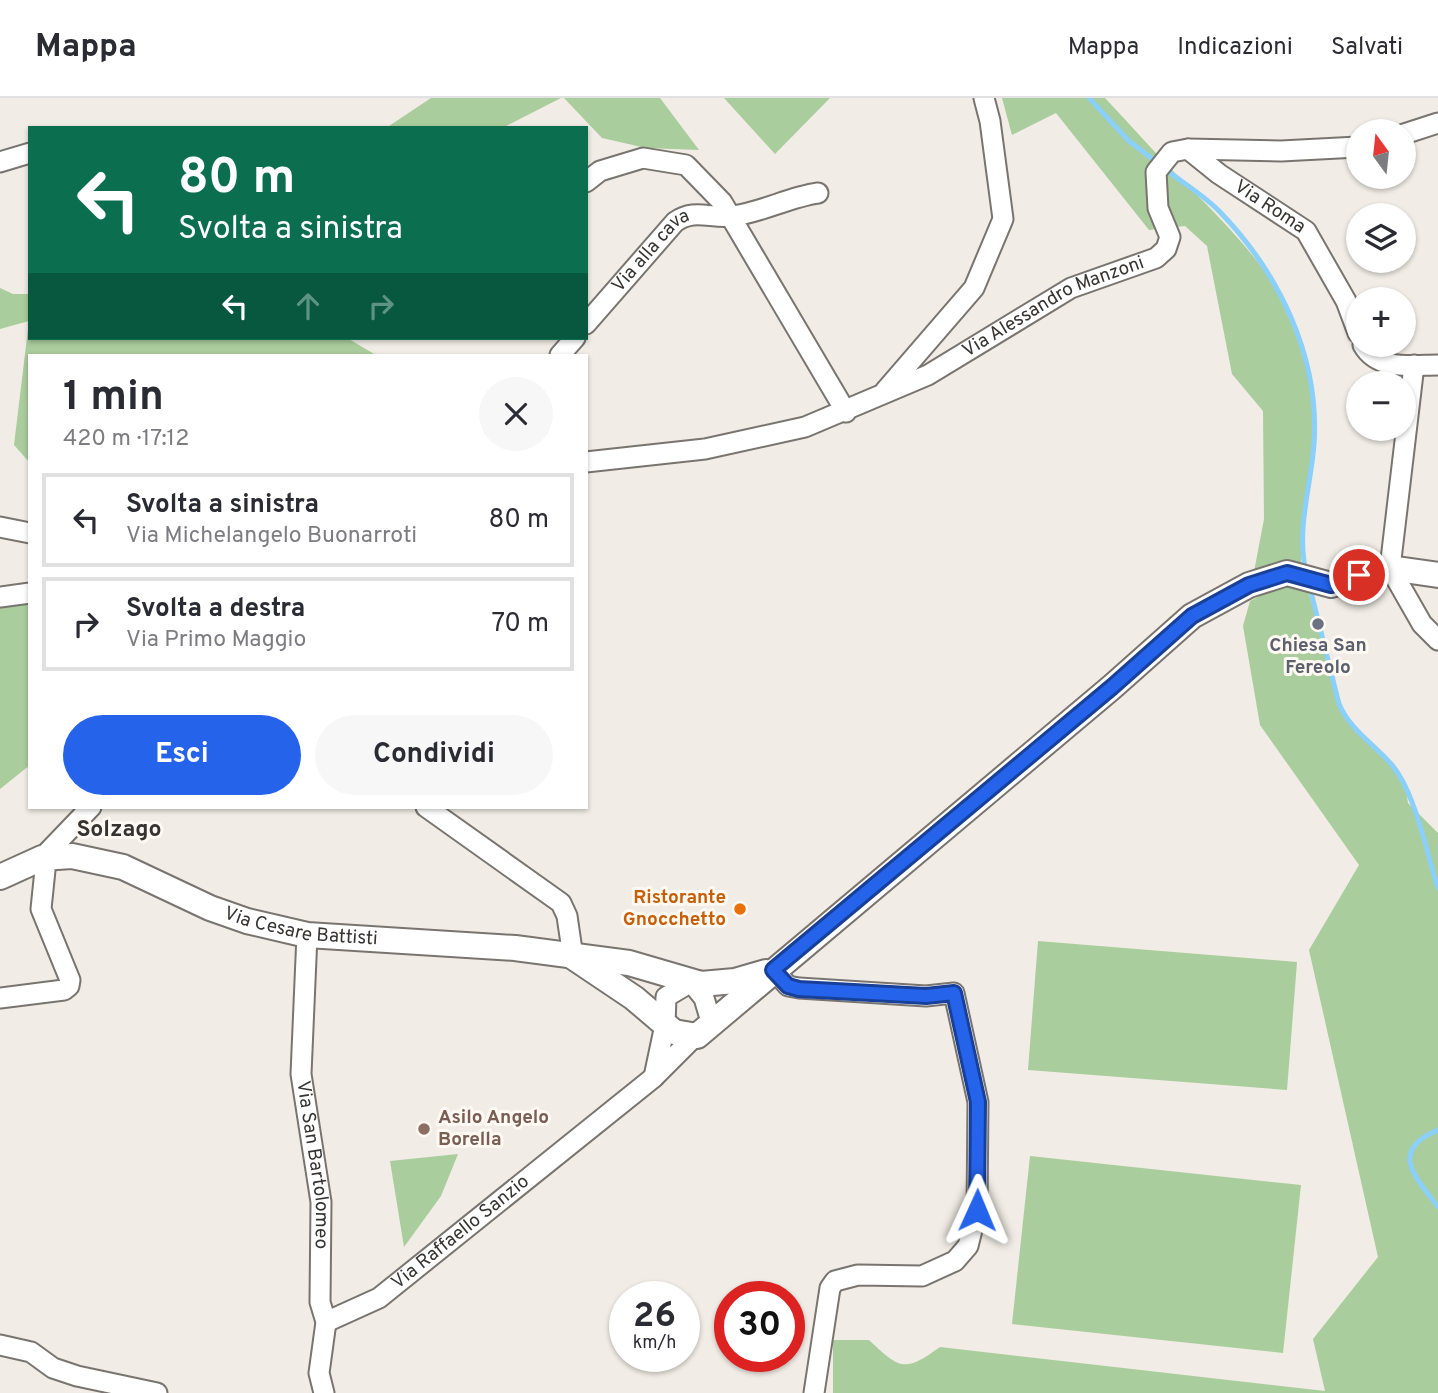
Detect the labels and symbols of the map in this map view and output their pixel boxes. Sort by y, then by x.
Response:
north arrow [1346,119,1416,189]
street label: Via Roma [1229,175,1310,239]
street label: Via alla cava [607,204,693,298]
street label: Via Alessandro Manzoni [958,251,1147,363]
pin [1329,545,1389,605]
marker: Chiesa San Fereolo [1310,616,1326,632]
place label: Chiesa San Fereolo [1269,634,1367,680]
district label: Solzago [77,816,161,845]
place label: Ristorante Gnocchetto [623,886,726,932]
marker: Ristorante Gnocchetto [732,901,748,917]
street label: Via Cesare Battisti [221,902,378,951]
street label: Via San Bartolomeo [290,1079,333,1249]
place label: Asilo Angelo Borella [438,1106,549,1152]
marker: Asilo Angelo Borella [416,1121,432,1137]
street label: Via Raffaello Sanzio [387,1170,534,1295]
position arrow [940,1173,1014,1247]
speed limit sign: 30 [714,1281,805,1372]

